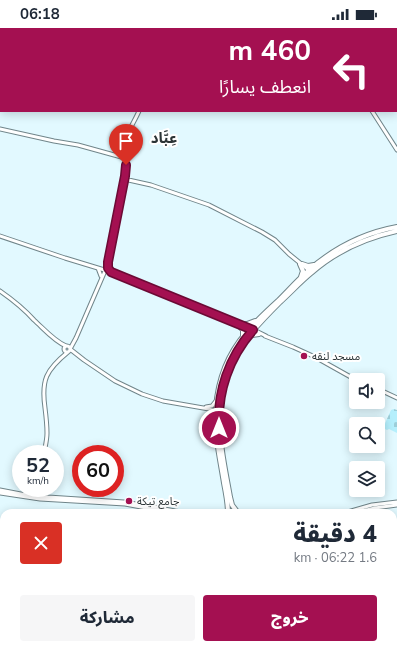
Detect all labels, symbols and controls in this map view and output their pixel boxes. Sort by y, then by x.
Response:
text: 06:18 [20,4,60,24]
text: 460 m [228,32,311,70]
icon: left [325,44,377,96]
text: انعطف يسارًا [219,75,311,99]
pin [109,124,143,165]
district label: عِبَّاد [151,128,177,148]
icon: arrive [115,130,137,152]
place label: مسجد لنقه [312,349,360,364]
marker: مسجد لنقه [299,351,309,361]
map controls [349,373,385,497]
button: sound [349,373,385,409]
position arrow [198,407,240,449]
button: search [349,417,385,453]
speed limit sign: 60 [72,445,124,497]
text: 52 [26,452,50,479]
button: layers [349,461,385,497]
text: km/h [27,474,49,488]
place label: جامع تيكة [137,494,180,509]
marker: جامع تيكة [124,496,134,506]
text: 4 دقيقة [293,518,377,550]
button: close [20,522,62,564]
text: 1.6 km · 06:22 [294,549,377,567]
button: مشاركة [20,595,195,641]
button: خروج [203,595,377,641]

